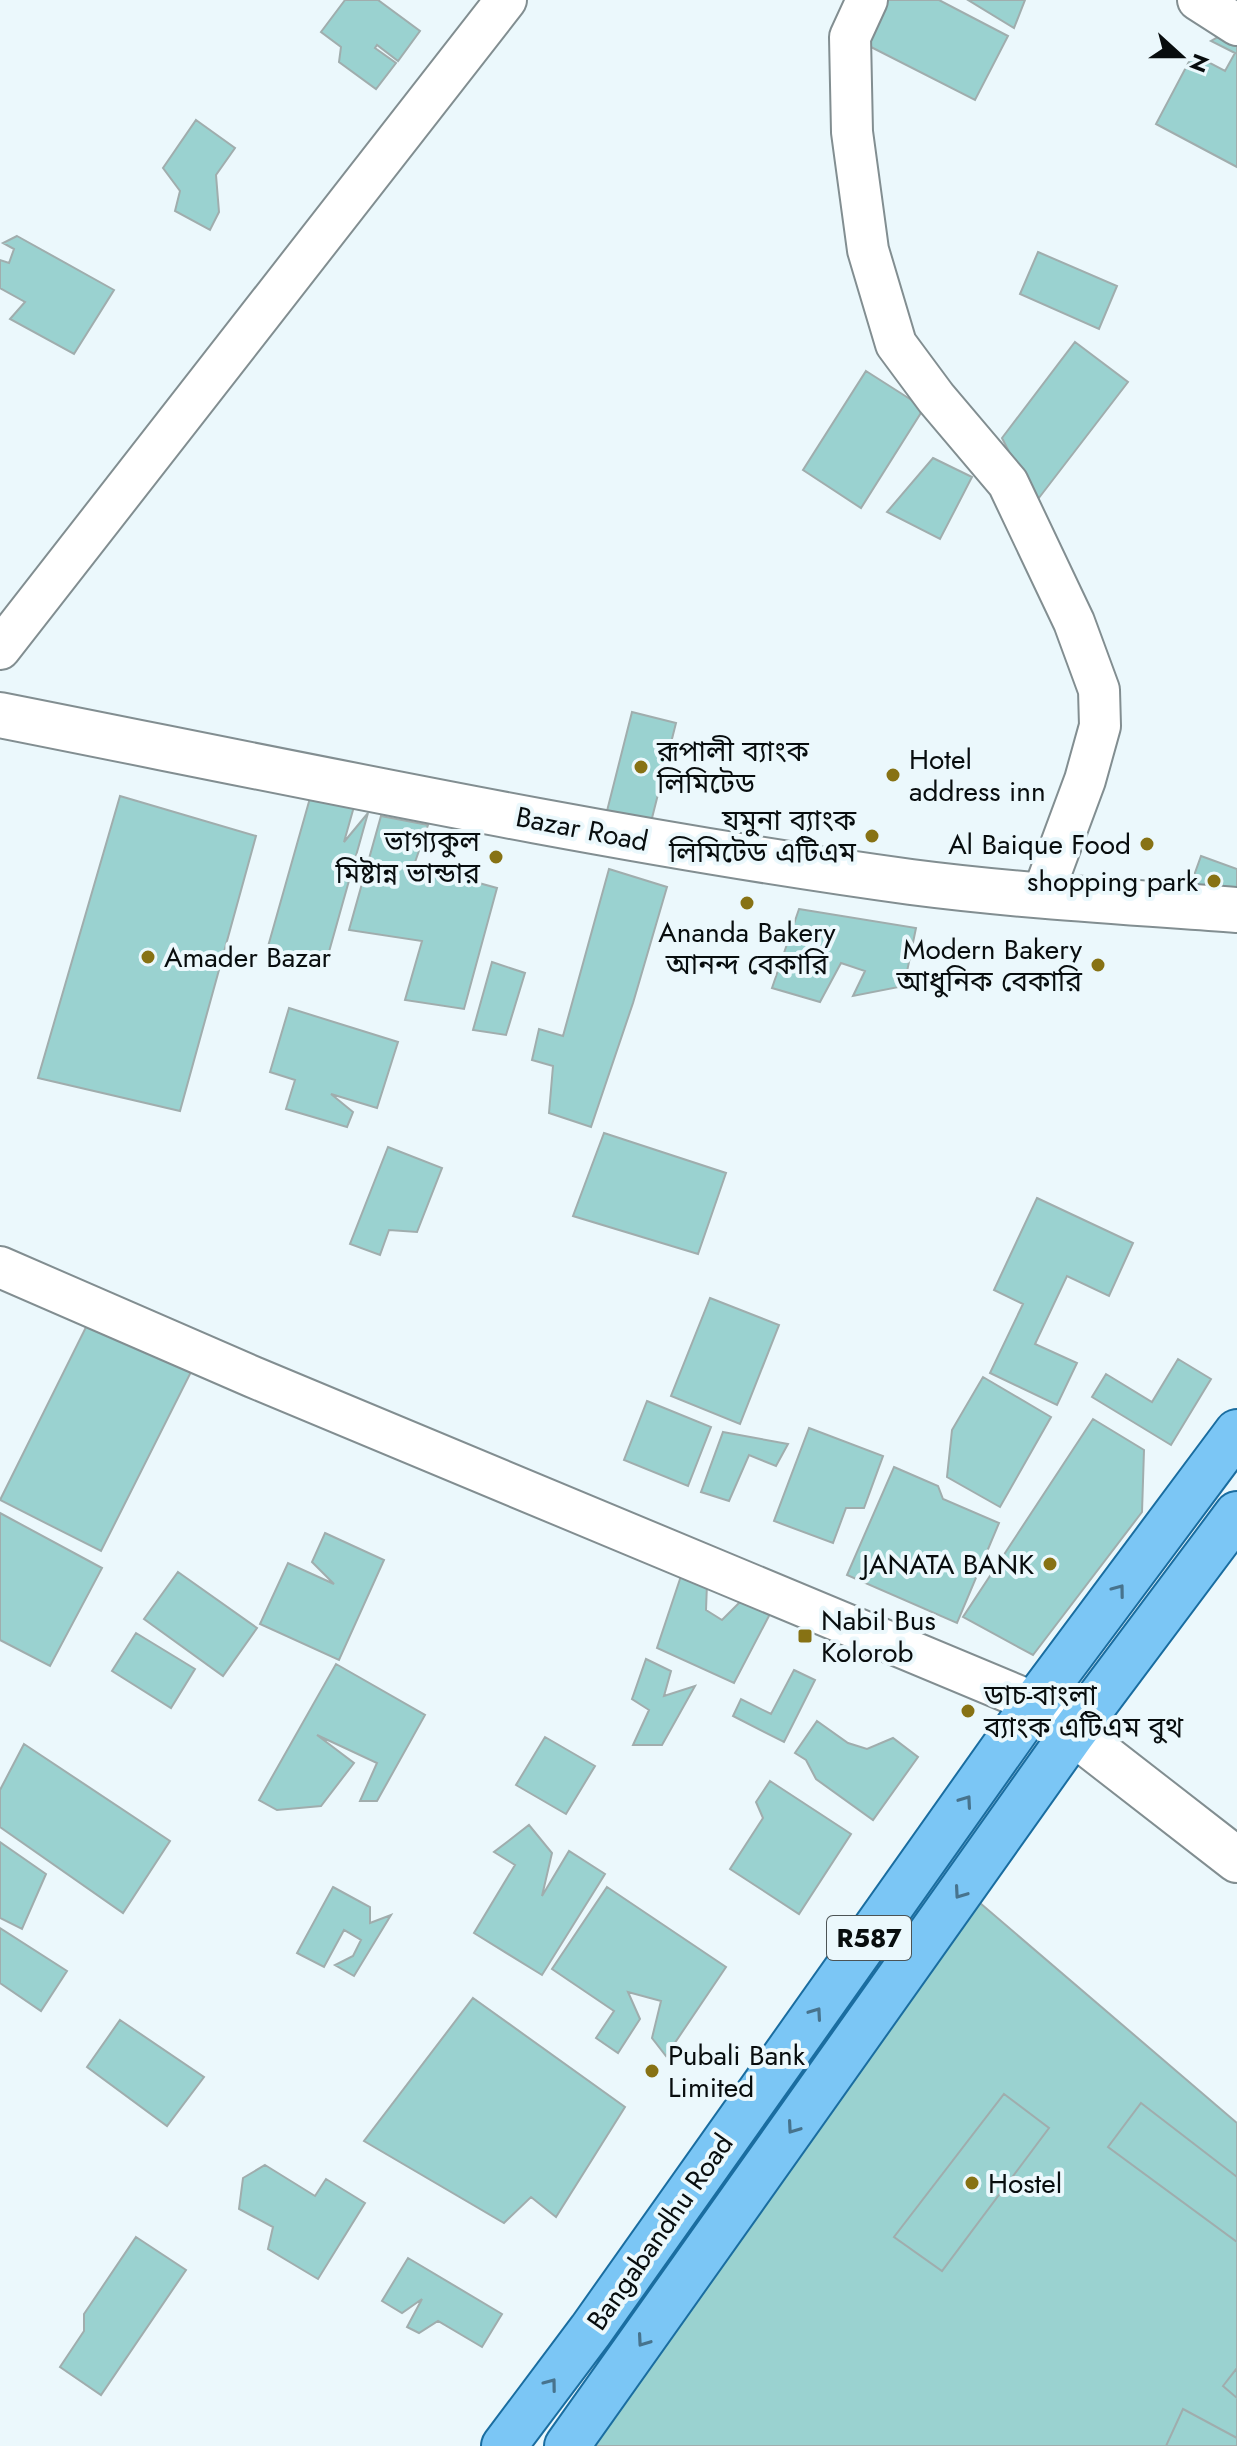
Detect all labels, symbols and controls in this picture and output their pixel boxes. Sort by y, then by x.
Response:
north arrow [1141,16,1221,96]
text: N [1182,49,1218,77]
place label: রূপালী ব্যাংক লিমিটেড [656,731,809,804]
place label: Hotel address inn [909,739,1046,812]
marker: রূপালী ব্যাংক লিমিটেড [632,758,650,776]
marker: Hotel address inn [884,766,902,784]
street label: Bazar Road [512,796,652,862]
place label: যমুনা ব্যাংক লিমিটেড এটিএম [668,800,857,873]
place label: ভাগ্যকুল মিষ্টান্ন ভান্ডার [335,821,481,894]
place label: Al Baique Food [948,824,1131,865]
marker: যমুনা ব্যাংক লিমিটেড এটিএম [863,827,881,845]
marker: Al Baique Food [1138,835,1156,853]
marker: ভাগ্যকুল মিষ্টান্ন ভান্ডার [487,848,505,866]
place label: shopping park [1027,861,1199,902]
marker: shopping park [1205,872,1223,890]
marker: Ananda Bakery আনন্দ বেকারি [738,894,756,912]
place label: Ananda Bakery আনন্দ বেকারি [658,912,836,985]
place label: Modern Bakery আধুনিক বেকারি [896,929,1083,1002]
place label: Amader Bazar [164,937,332,978]
marker: Amader Bazar [139,948,157,966]
marker: Modern Bakery আধুনিক বেকারি [1089,956,1107,974]
place label: JANATA BANK [858,1544,1034,1585]
marker: JANATA BANK [1041,1555,1059,1573]
one-way arrow [1109,1585,1124,1599]
place label: Nabil Bus Kolorob [821,1600,936,1673]
marker: Nabil Bus Kolorob [796,1627,814,1645]
place label: ডাচ-বাংলা ব্যাংক এটিএম বুথ [983,1675,1184,1748]
marker: ডাচ-বাংলা ব্যাংক এটিএম বুথ [959,1702,977,1720]
one-way arrow [956,1795,971,1809]
one-way arrow [955,1885,970,1899]
road number: R587 [827,1916,911,1960]
one-way arrow [806,2007,821,2021]
place label: Pubali Bank Limited [668,2035,806,2108]
marker: Pubali Bank Limited [643,2062,661,2080]
one-way arrow [788,2120,803,2134]
street label: Bangabandhu Road [577,2125,743,2339]
place label: Hostel [988,2163,1062,2204]
marker: Hostel [963,2174,981,2192]
one-way arrow [638,2332,653,2346]
one-way arrow [541,2378,555,2392]

